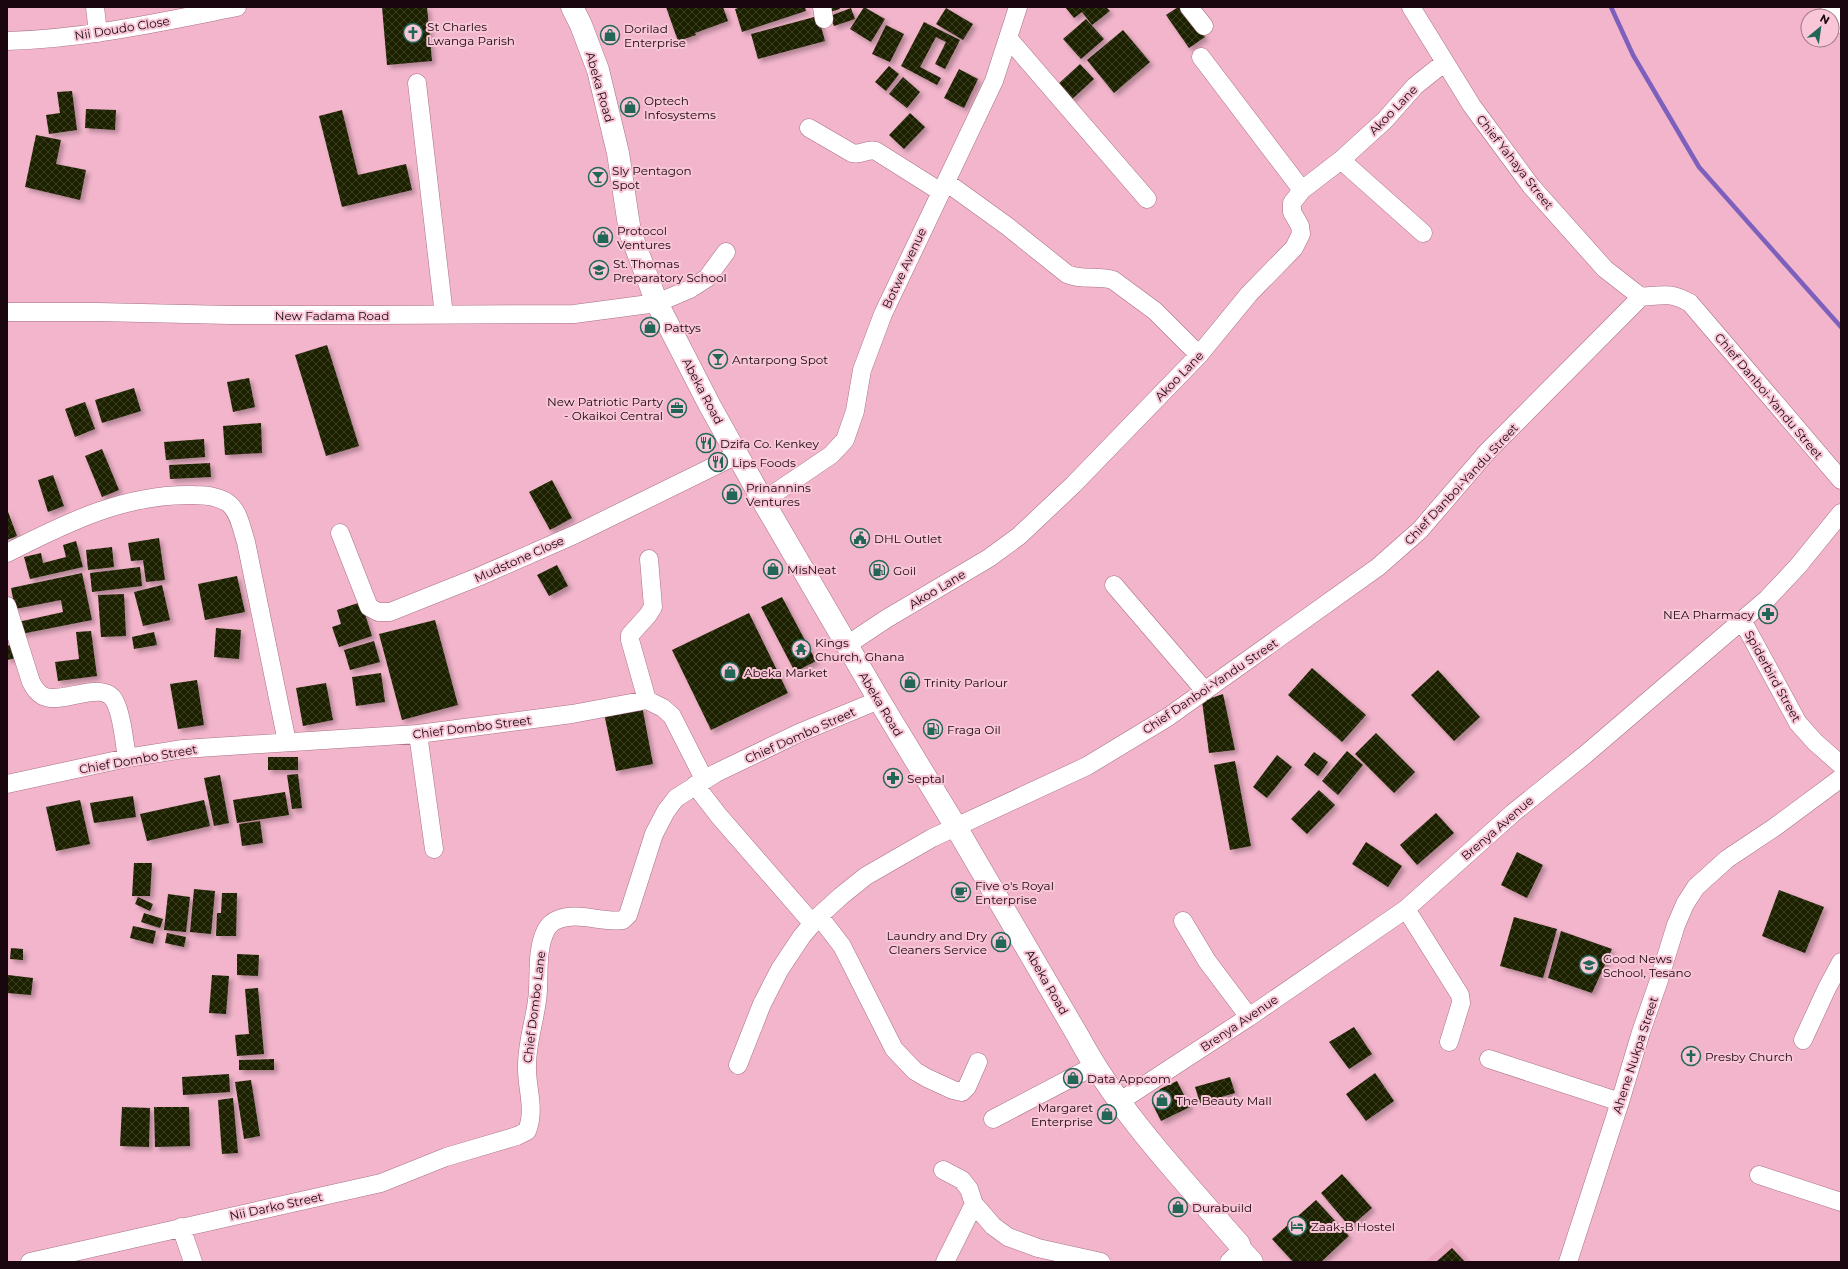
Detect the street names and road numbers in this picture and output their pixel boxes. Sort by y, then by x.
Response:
street label: Nii Doudo Close [73,13,171,43]
street label: Abeka Road [583,50,617,124]
street label: Akoo Lane [1366,82,1420,138]
street label: Chief Yahaya Street [1473,112,1557,212]
street label: Botwe Avenue [879,225,929,311]
street label: New Fadama Road [275,308,389,323]
street label: Chief Danboi-Yandu Street [1712,330,1826,462]
street label: Akoo Lane [1152,348,1206,404]
street label: Abeka Road [679,355,727,427]
street label: Chief Danboi-Yandu Street [1401,420,1521,548]
street label: Mudstone Close [472,533,566,585]
street label: Akoo Lane [906,566,968,612]
street label: Spiderbird Street [1742,628,1804,725]
street label: Chief Danboi-Yandu Street [1139,635,1281,737]
street label: Abeka Road [856,669,906,739]
street label: Chief Dombo Street [742,704,858,766]
street label: Chief Dombo Street [412,712,532,742]
street label: Chief Dombo Street [78,741,198,777]
street label: Brenya Avenue [1458,793,1536,863]
street label: Abeka Road [1022,947,1072,1017]
street label: Chief Dombo Lane [520,950,548,1064]
street label: Brenya Avenue [1197,991,1281,1055]
street label: Ahene Nukpa Street [1609,995,1661,1115]
street label: Nii Darko Street [228,1189,324,1223]

